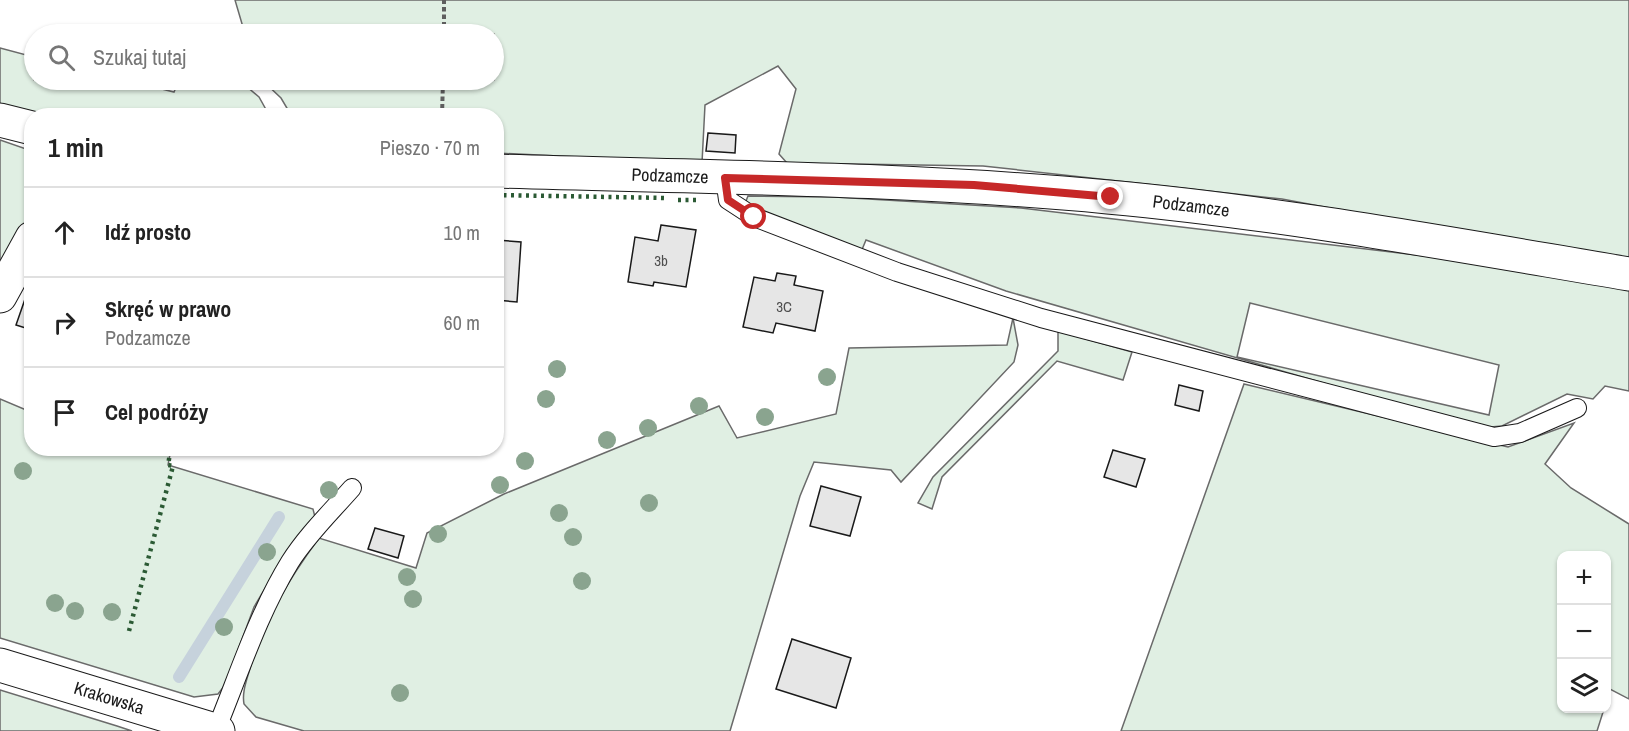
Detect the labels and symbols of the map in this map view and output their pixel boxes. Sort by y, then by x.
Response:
street label: Podzamcze [631,162,709,189]
route end [1097,183,1123,209]
street label: Podzamcze [1151,188,1231,223]
route start [740,203,766,229]
house number: 3b [654,250,668,271]
house number: 3C [776,296,792,317]
street label: Krakowska [71,675,147,720]

